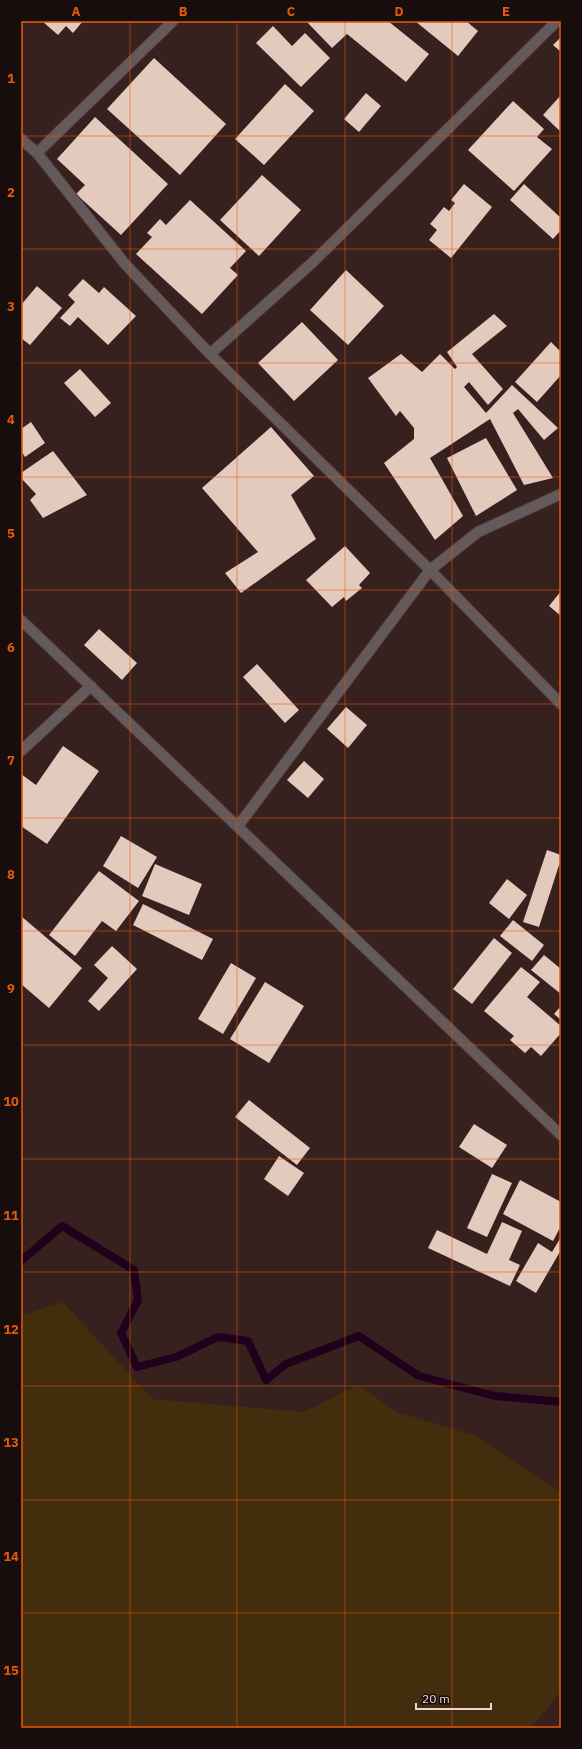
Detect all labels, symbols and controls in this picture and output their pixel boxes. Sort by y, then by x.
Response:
text: A [72,3,81,20]
text: B [179,3,188,20]
text: C [287,3,296,20]
text: D [394,3,404,20]
text: E [502,3,510,20]
text: 1 [7,70,15,87]
text: 2 [7,184,15,201]
text: 3 [7,298,15,315]
text: 4 [7,411,15,428]
text: 5 [7,525,15,542]
text: 6 [7,639,15,656]
text: 7 [7,752,15,769]
text: 8 [7,866,15,883]
text: 9 [7,980,15,997]
text: 10 [3,1093,19,1110]
text: 11 [3,1207,19,1224]
text: 12 [3,1321,19,1338]
text: 13 [3,1434,19,1451]
text: 14 [3,1548,19,1565]
text: 15 [3,1662,19,1679]
scale bar [416,1685,491,1711]
text: 20 m [422,1691,450,1706]

